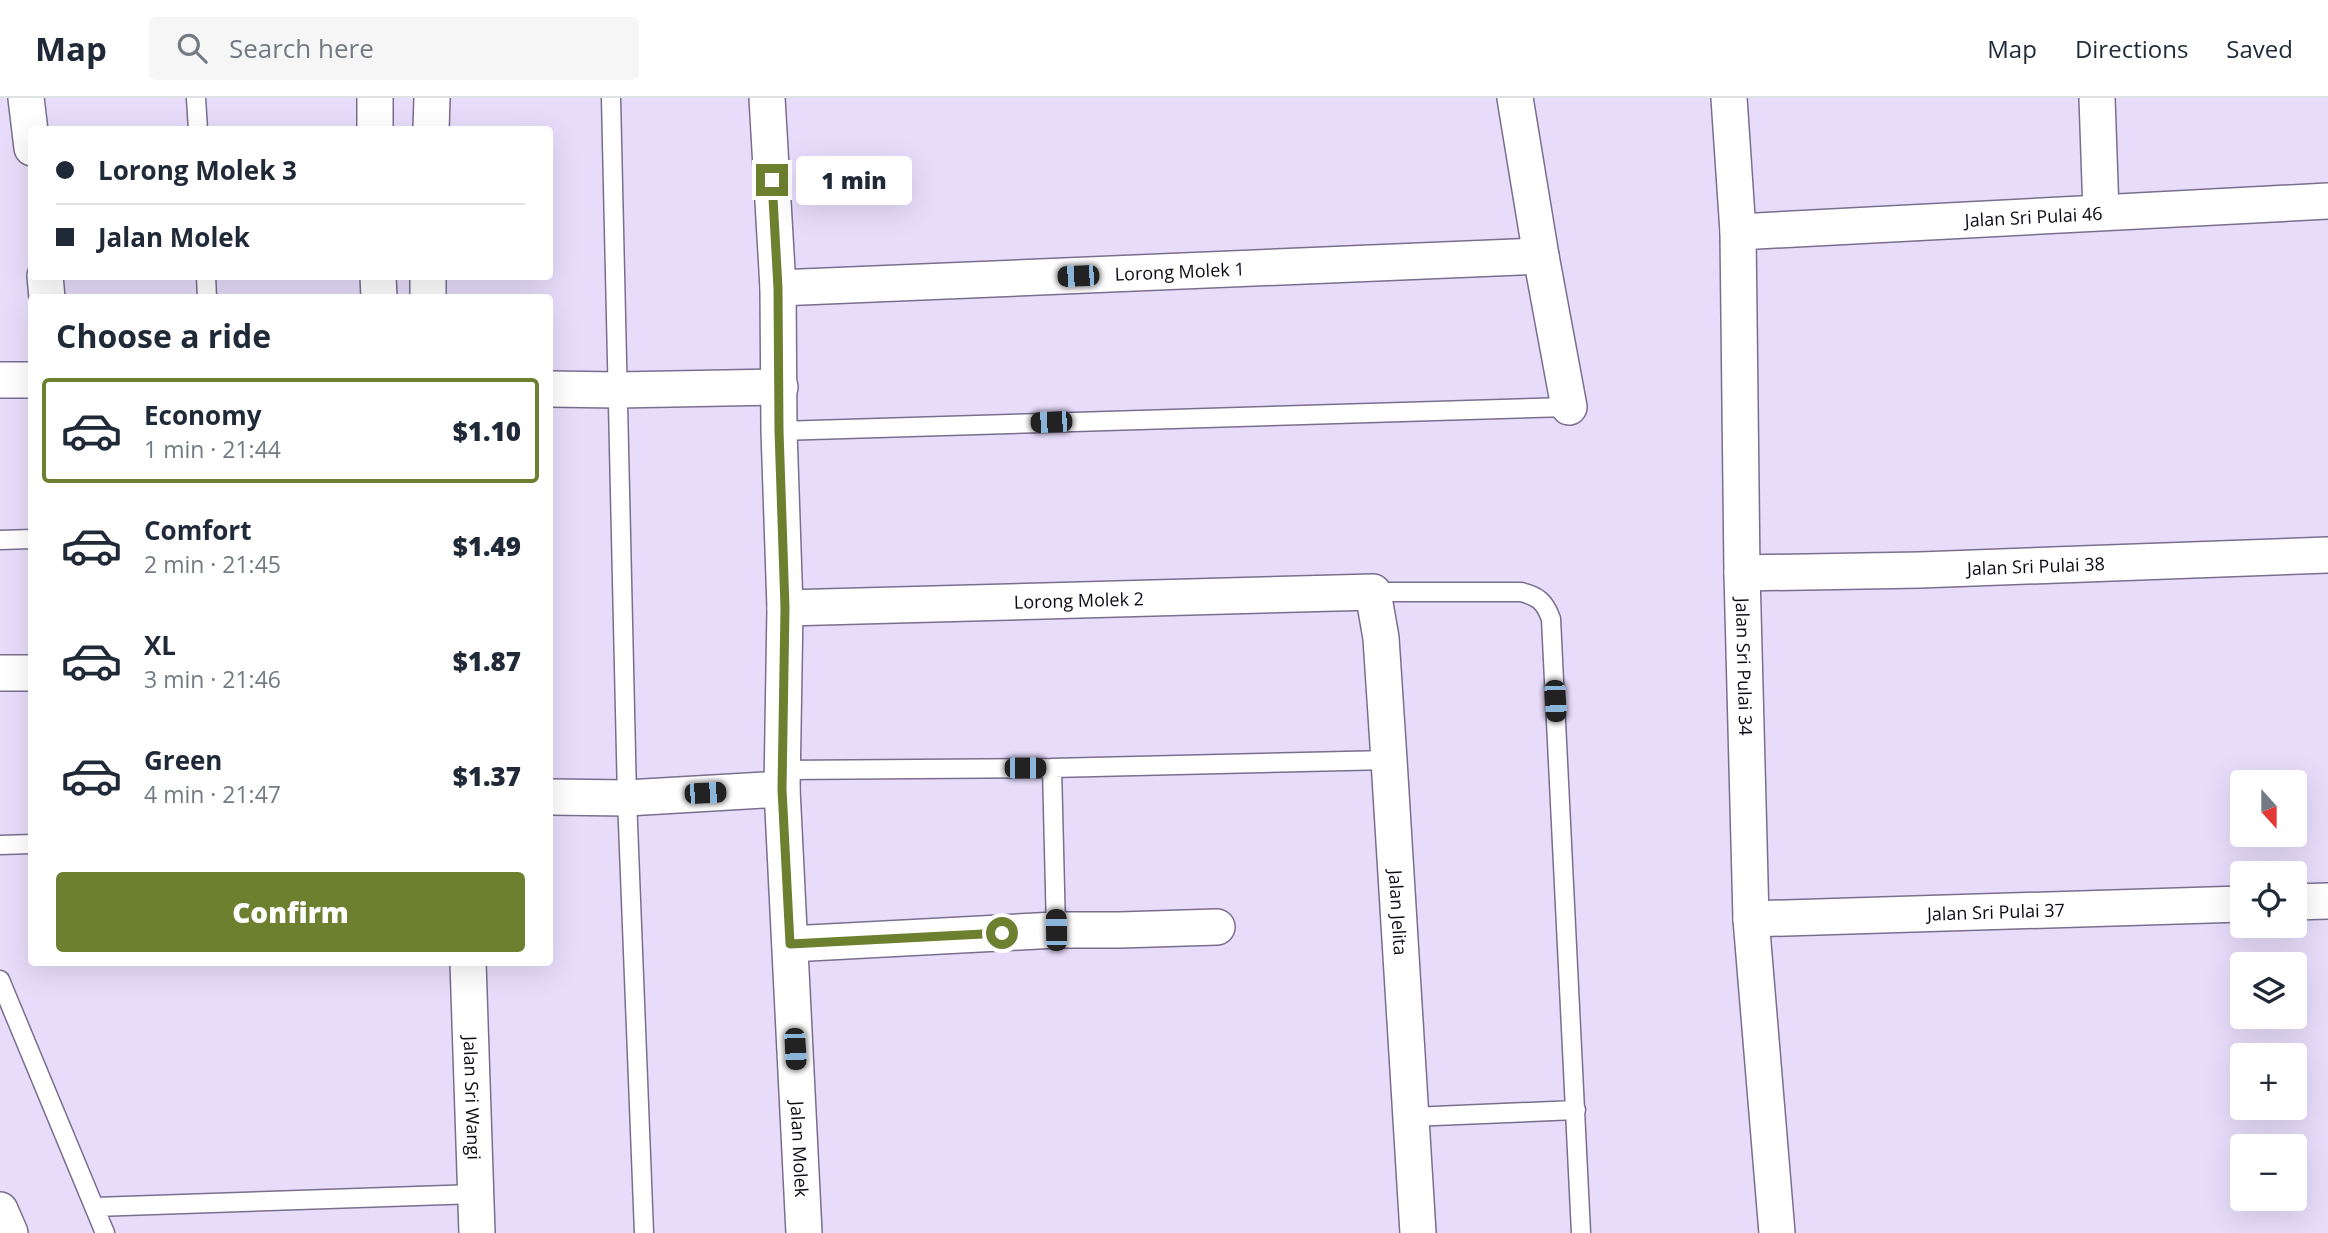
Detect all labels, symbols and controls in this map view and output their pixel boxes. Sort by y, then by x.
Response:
search box [149,17,639,80]
text: Map [35,26,107,71]
icon: search [173,29,211,67]
text: Search here [229,30,374,66]
text: Map [1987,32,2037,65]
text: Directions [2075,32,2188,65]
text: Saved [2226,32,2293,65]
text: Lorong Molek 3 [98,152,297,188]
callout: 1 min [796,155,912,204]
route end [756,164,788,196]
text: 1 min [821,164,887,196]
street label: Jalan Sri Pulai 46 [1962,201,2103,232]
text: Jalan Molek [98,219,250,255]
street label: Lorong Molek 1 [1114,256,1245,286]
car [1057,265,1100,287]
text: Choose a ride [56,314,271,357]
text: Economy [144,397,262,433]
icon: car [60,399,123,462]
car [1030,411,1073,433]
text: $1.10 [453,413,521,449]
text: 1 min · 21:44 [144,433,281,465]
text: Comfort [144,512,251,548]
icon: car [60,514,123,577]
text: $1.49 [453,528,521,564]
text: 2 min · 21:45 [144,548,281,580]
street label: Jalan Sri Pulai 38 [1965,551,2105,580]
street label: Lorong Molek 2 [1014,586,1144,614]
street label: Jalan Sri Pulai 34 [1731,595,1758,736]
text: XL [144,627,176,663]
icon: car [60,629,123,692]
text: $1.87 [453,643,521,679]
text: 3 min · 21:46 [144,663,281,695]
car [1544,679,1567,723]
text: Green [144,742,222,778]
icon: car [60,744,123,807]
text: $1.37 [453,758,521,794]
car [1005,758,1047,779]
north arrow [2230,770,2306,847]
map controls [2230,770,2307,1211]
text: 4 min · 21:47 [144,778,281,810]
car [684,781,727,805]
button: locate [2230,861,2307,938]
street label: Jalan Jelita [1384,867,1413,956]
button: Confirm [56,872,525,952]
street label: Jalan Sri Pulai 37 [1925,897,2065,926]
car [1046,909,1067,951]
route start [986,917,1018,949]
button: layers [2230,952,2307,1029]
car [784,1027,807,1071]
street label: Jalan Sri Wangi [458,1034,487,1160]
button: + [2230,1043,2307,1120]
street label: Jalan Molek [785,1098,814,1198]
button: − [2230,1134,2307,1211]

